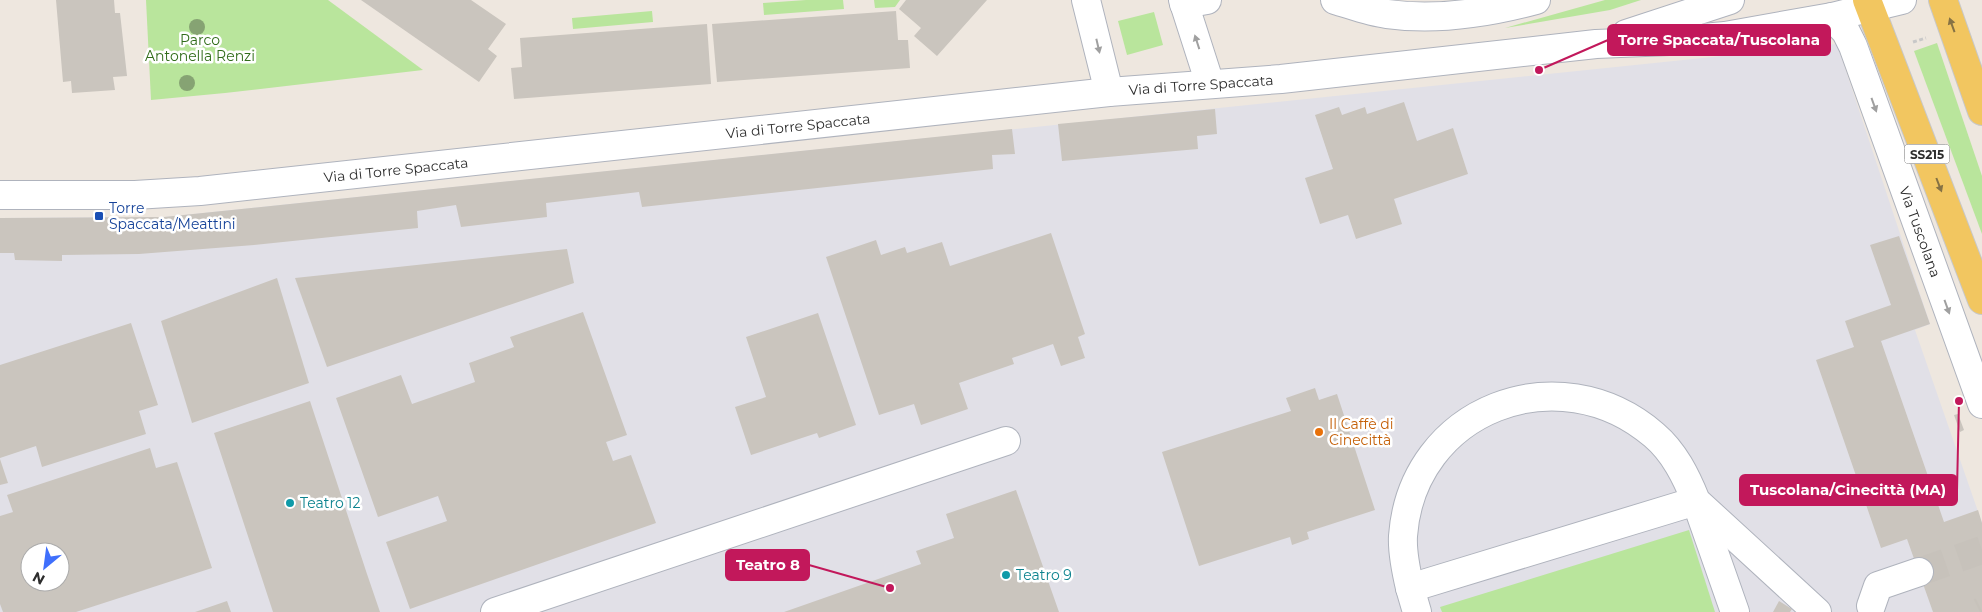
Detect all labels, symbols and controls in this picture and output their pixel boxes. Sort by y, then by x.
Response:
one-way arrow [1948,17,1956,32]
callout: Torre Spaccata/Tuscolana [1608,25,1830,55]
text: Torre Spaccata/Tuscolana [1618,30,1820,49]
park label: Parco Antonella Renzi [145,31,255,65]
one-way arrow [1193,34,1200,49]
one-way arrow [1094,38,1102,53]
street label: Via di Torre Spaccata [1128,71,1274,99]
one-way arrow [1870,98,1878,113]
street label: Via di Torre Spaccata [725,109,871,143]
road number: SS215 [1904,144,1950,164]
street label: Via di Torre Spaccata [323,153,469,187]
one-way arrow [1935,178,1943,192]
street label: Via Tuscolana [1895,184,1945,280]
place label: Torre Spaccata/Meattini [109,199,236,233]
marker: Torre Spaccata/Meattini [93,210,105,222]
one-way arrow [1943,300,1951,315]
place label: Il Caffè di Cinecittà [1329,415,1394,449]
marker: Il Caffè di Cinecittà [1313,426,1325,438]
callout: Tuscolana/Cinecittà (MA) [1740,475,1957,505]
text: Tuscolana/Cinecittà (MA) [1750,480,1946,499]
place label: Teatro 12 [300,494,360,512]
marker: Teatro 12 [284,497,296,509]
north arrow [20,542,70,592]
callout: Teatro 8 [726,550,809,580]
text: Teatro 8 [736,555,800,574]
place label: Teatro 9 [1016,566,1072,584]
text: N [29,568,48,589]
marker: Teatro 9 [1000,569,1012,581]

